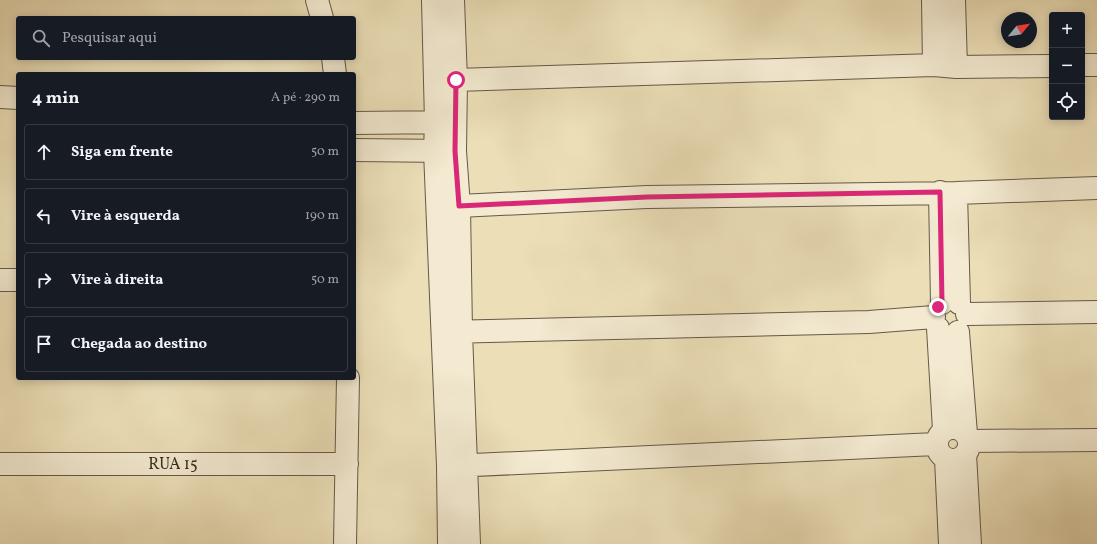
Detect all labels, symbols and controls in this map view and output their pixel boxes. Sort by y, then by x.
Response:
north arrow [1001,12,1037,48]
map controls [1049,12,1085,120]
button: + [1049,12,1085,48]
search box [16,16,356,60]
icon: search [30,27,52,49]
text: Pesquisar aqui [62,28,157,49]
button: − [1049,48,1085,84]
route start [447,71,465,89]
button: locate [1049,84,1085,120]
text: 4 min [32,87,79,110]
text: A pé · 290 m [271,89,340,107]
icon: ahead [33,141,55,163]
text: Siga em frente [71,142,173,163]
text: 50 m [311,143,339,161]
icon: left [33,205,55,227]
text: Vire à esquerda [71,206,180,227]
text: 190 m [305,207,339,225]
icon: right [33,269,55,291]
text: Vire à direita [71,270,163,291]
text: 50 m [311,271,339,289]
route end [929,298,947,316]
icon: arrive [33,333,55,355]
text: Chegada ao destino [71,334,207,355]
street label: RUA 15 [148,454,198,476]

